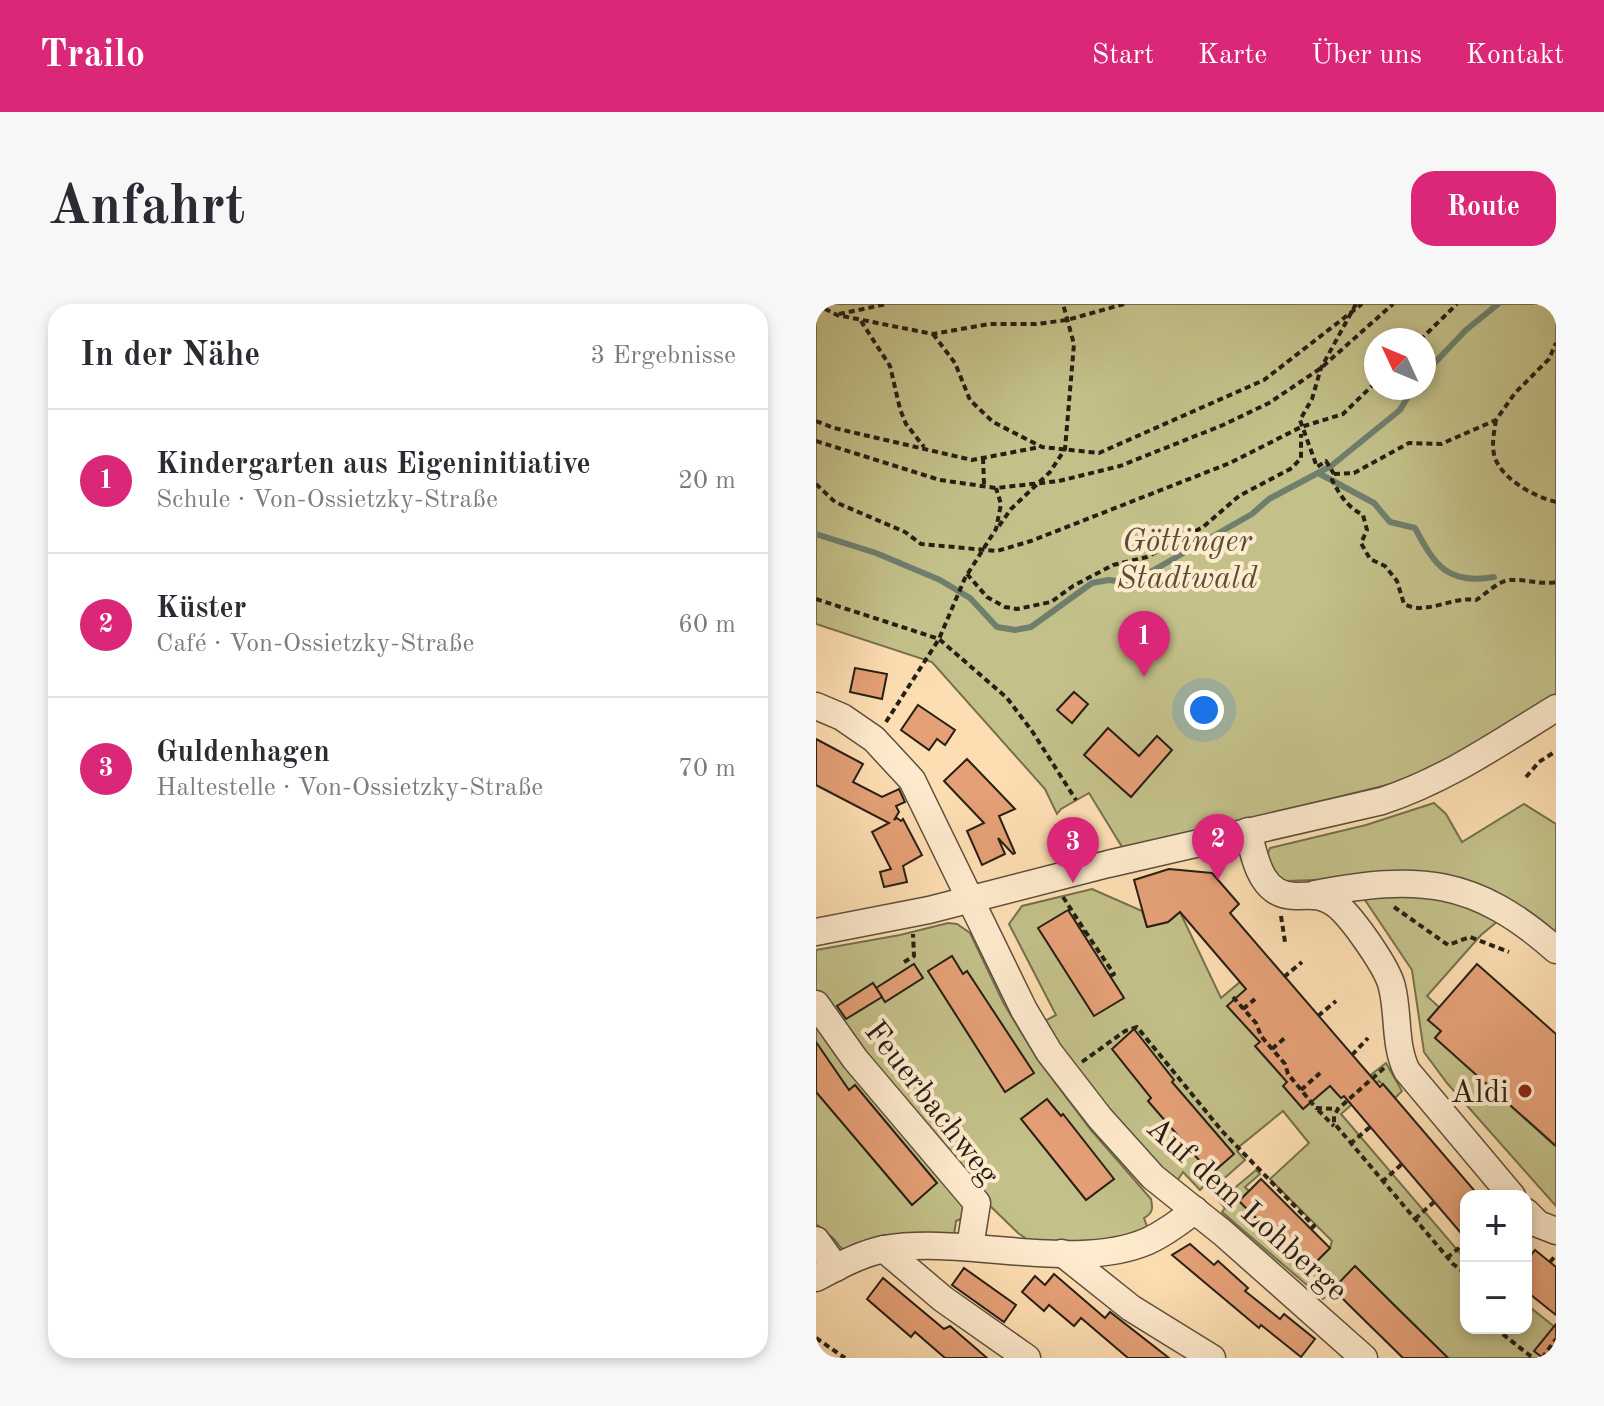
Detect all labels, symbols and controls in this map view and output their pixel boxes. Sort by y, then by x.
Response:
text: Trailo [40,37,145,75]
text: Start [1092,42,1154,70]
text: Karte [1198,42,1267,70]
text: Über uns [1311,42,1422,70]
text: Kontakt [1466,42,1564,70]
button: Route [1411,171,1556,246]
text: Anfahrt [48,180,245,236]
north arrow [1364,328,1436,400]
text: In der Nähe [80,339,260,373]
text: 3 Ergebnisse [590,343,736,369]
text: Kindergarten aus Eigeninitiative [156,450,591,480]
text: 1 [98,468,114,494]
text: 20 m [678,468,736,494]
text: Schule · Von-Ossietzky-Straße [156,487,498,513]
park label: Göttinger Stadtwald [1117,527,1258,596]
text: Küster [156,594,247,624]
pin: 1 [1118,611,1170,677]
text: 2 [98,612,114,638]
text: 60 m [678,612,736,638]
text: Café · Von-Ossietzky-Straße [156,631,474,657]
your location [1184,690,1224,730]
text: Guldenhagen [156,738,330,768]
text: 3 [98,756,114,782]
text: 70 m [678,756,736,782]
text: Haltestelle · Von-Ossietzky-Straße [156,775,543,801]
pin: 2 [1192,814,1244,880]
pin: 3 [1047,817,1099,883]
street label: Feuerbachweg [857,1016,1004,1192]
place label: Aldi [1451,1078,1509,1110]
marker: Aldi [1516,1082,1534,1100]
street label: Auf dem Lohberge [1139,1112,1352,1308]
map controls [1460,1190,1532,1334]
button: + [1460,1190,1532,1262]
button: − [1460,1262,1532,1334]

